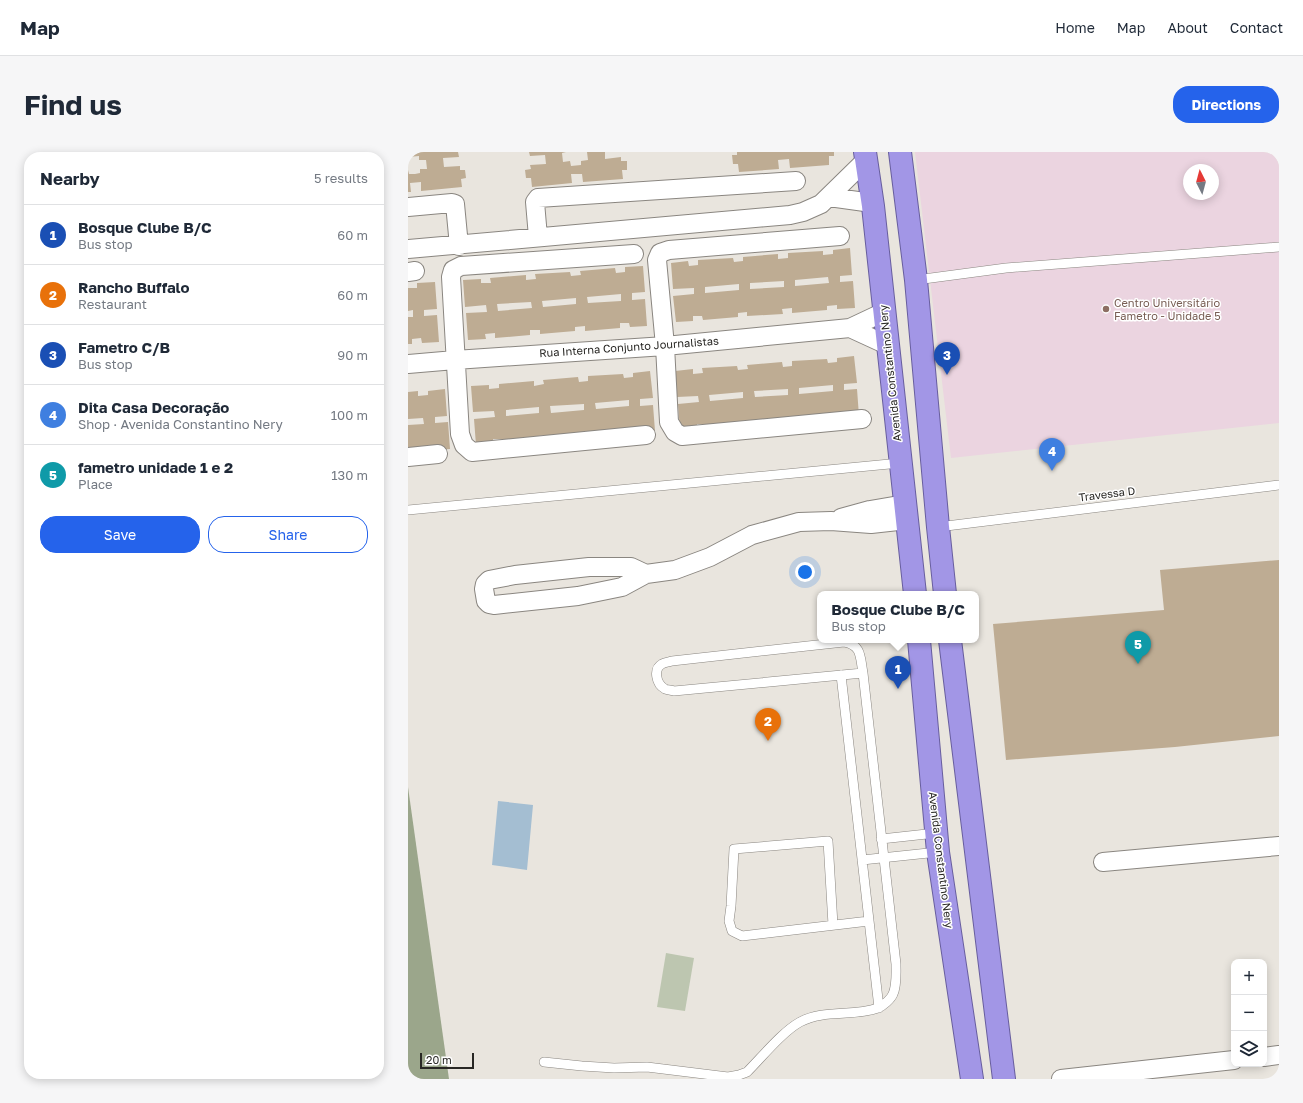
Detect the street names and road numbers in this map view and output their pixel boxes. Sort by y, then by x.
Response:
street label: Avenida Constantino Nery [876,304,903,442]
street label: Rua Interna Conjunto Journalistas [539,334,719,359]
street label: Travessa D [1078,484,1136,503]
street label: Avenida Constantino Nery [927,791,956,929]

